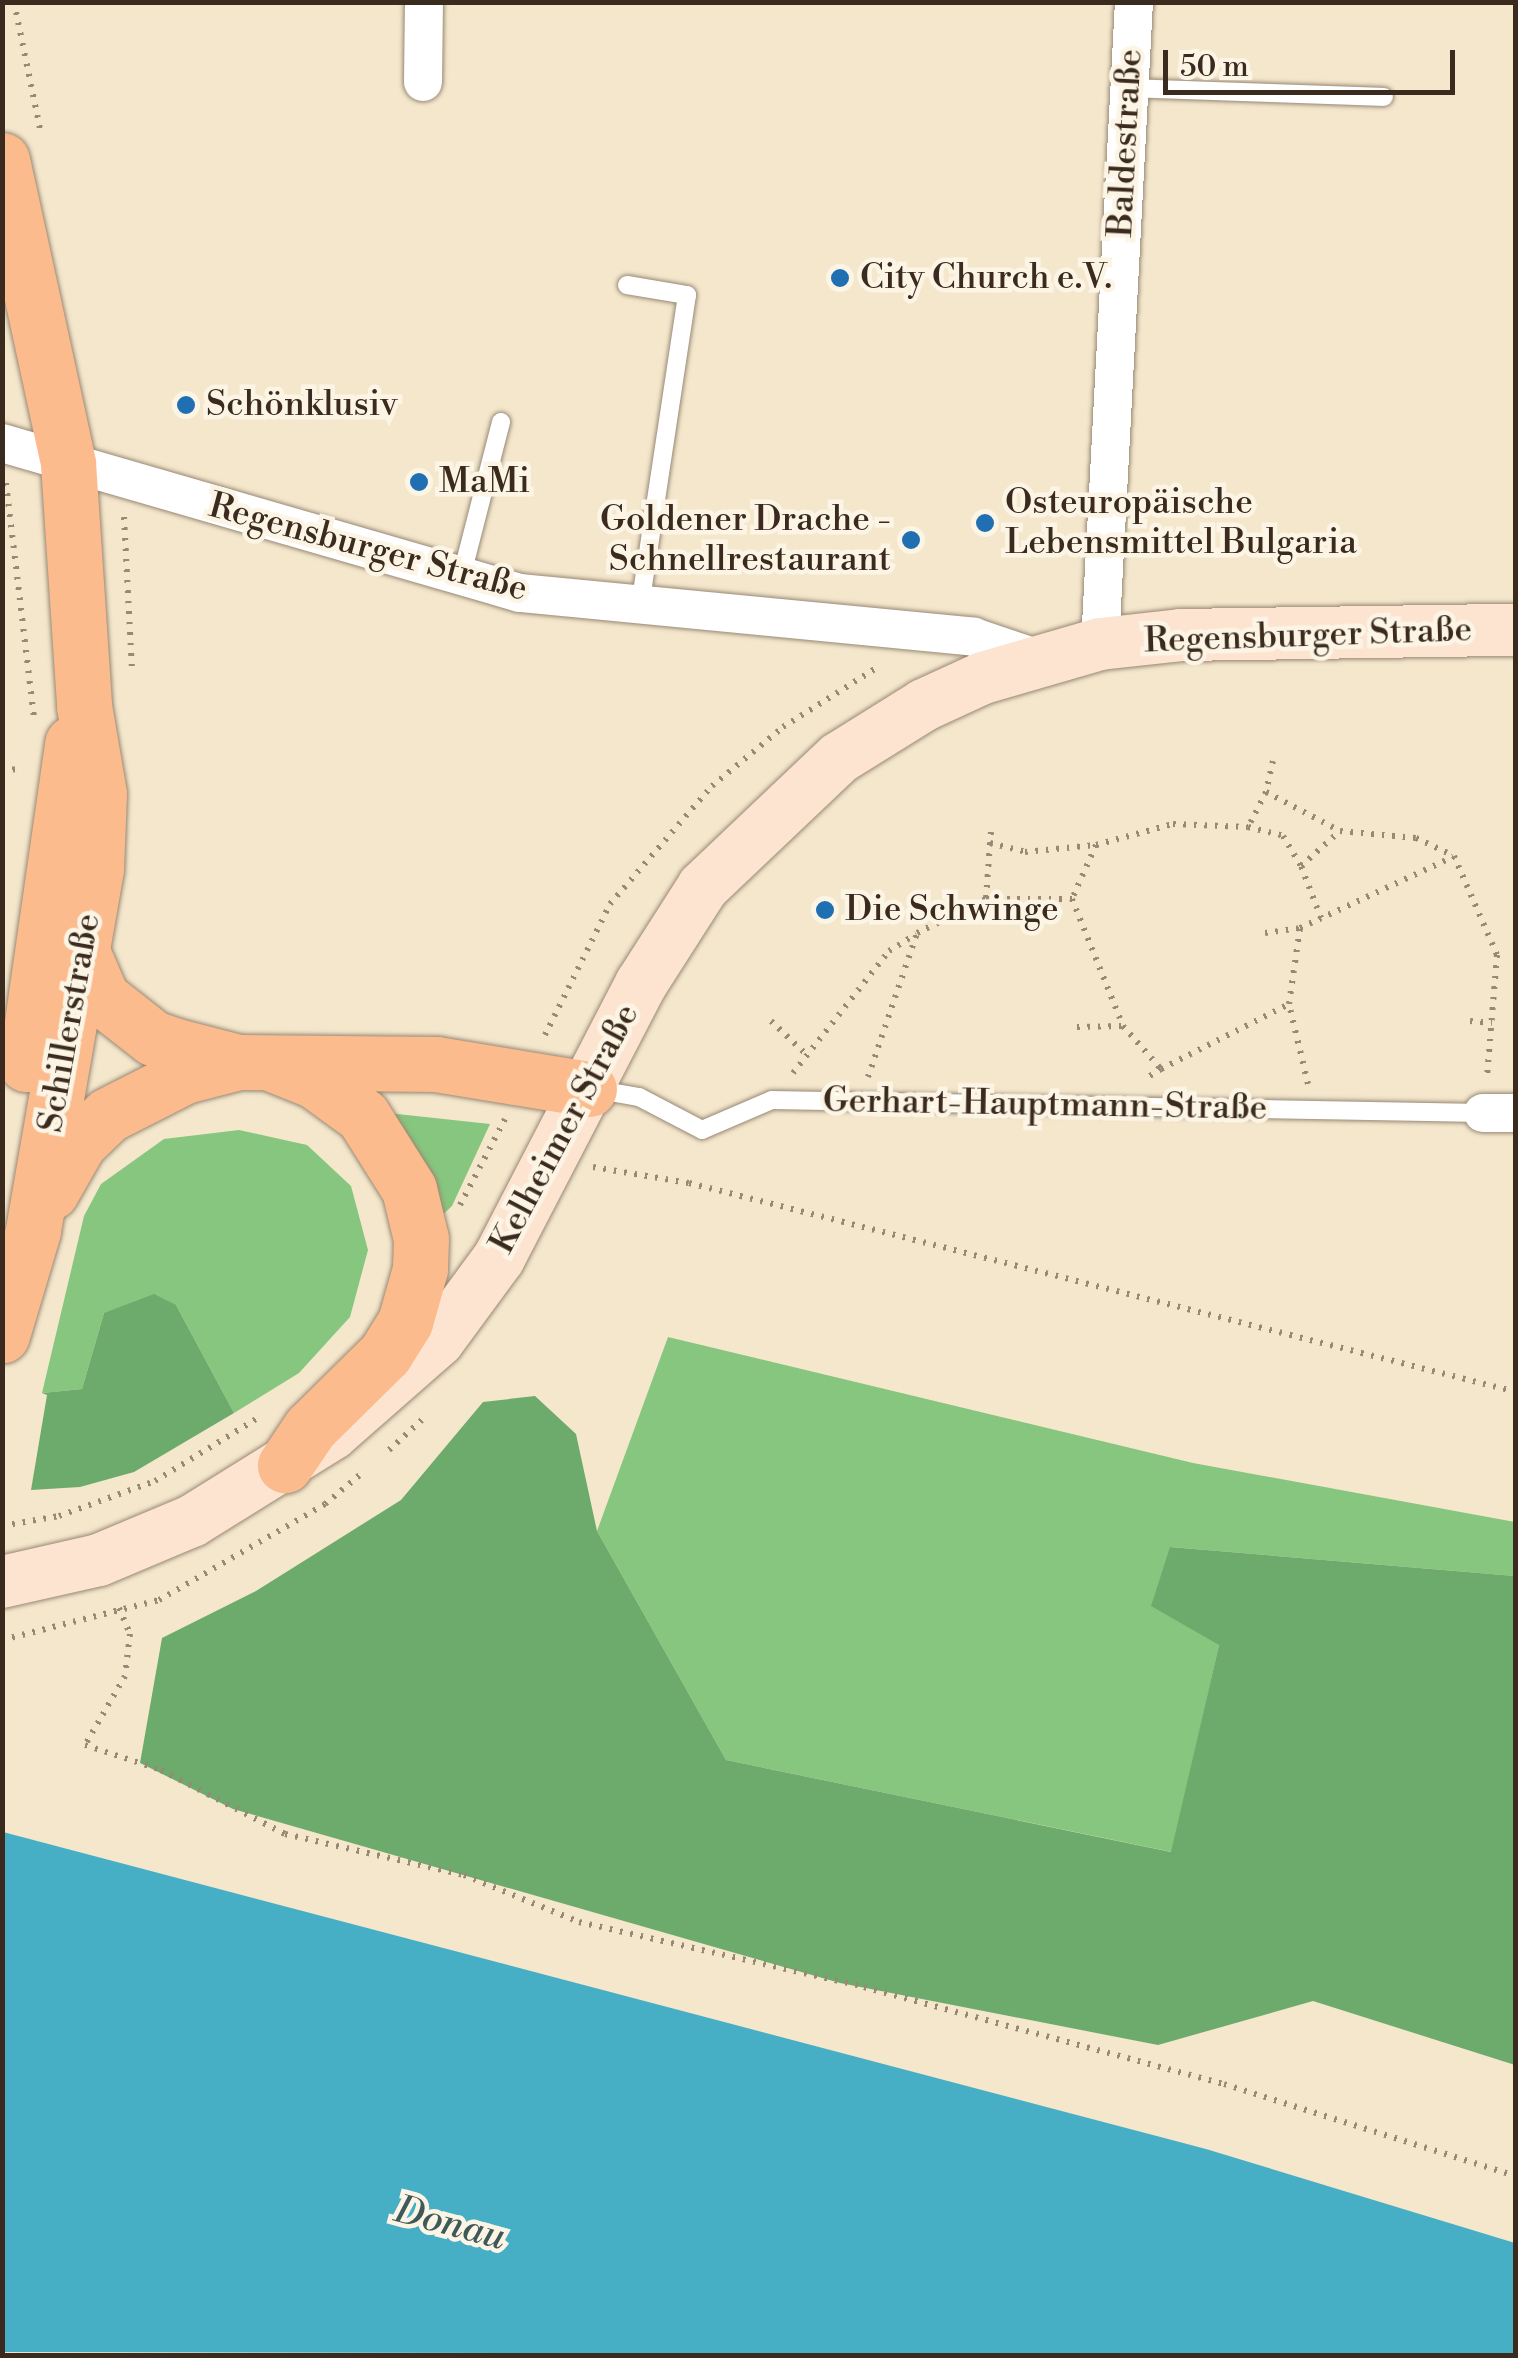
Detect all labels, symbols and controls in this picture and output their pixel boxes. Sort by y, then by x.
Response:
scale bar [1168,30,1460,92]
street label: Baldestraße [1100,48,1152,238]
text: 50 m [1180,48,1249,86]
place label: City Church e.V. [860,257,1112,299]
marker: City Church e.V. [829,267,851,289]
place label: Schönklusiv [206,384,398,426]
marker: Schönklusiv [175,394,197,416]
place label: MaMi [439,461,530,503]
marker: MaMi [408,471,430,493]
place label: Osteuropäische Lebensmittel Bulgaria [1005,482,1357,564]
street label: Regensburger Straße [204,485,532,611]
place label: Goldener Drache - Schnellrestaurant [600,499,891,581]
marker: Osteuropäische Lebensmittel Bulgaria [974,512,996,534]
marker: Goldener Drache - Schnellrestaurant [900,529,922,551]
street label: Regensburger Straße [1143,609,1473,663]
place label: Die Schwinge [845,889,1059,931]
marker: Die Schwinge [814,899,836,921]
street label: Schillerstraße [30,910,110,1136]
street label: Kelheimer Straße [482,997,648,1261]
street label: Gerhart-Hauptmann-Straße [822,1080,1268,1130]
water label: Donau [390,2187,510,2261]

